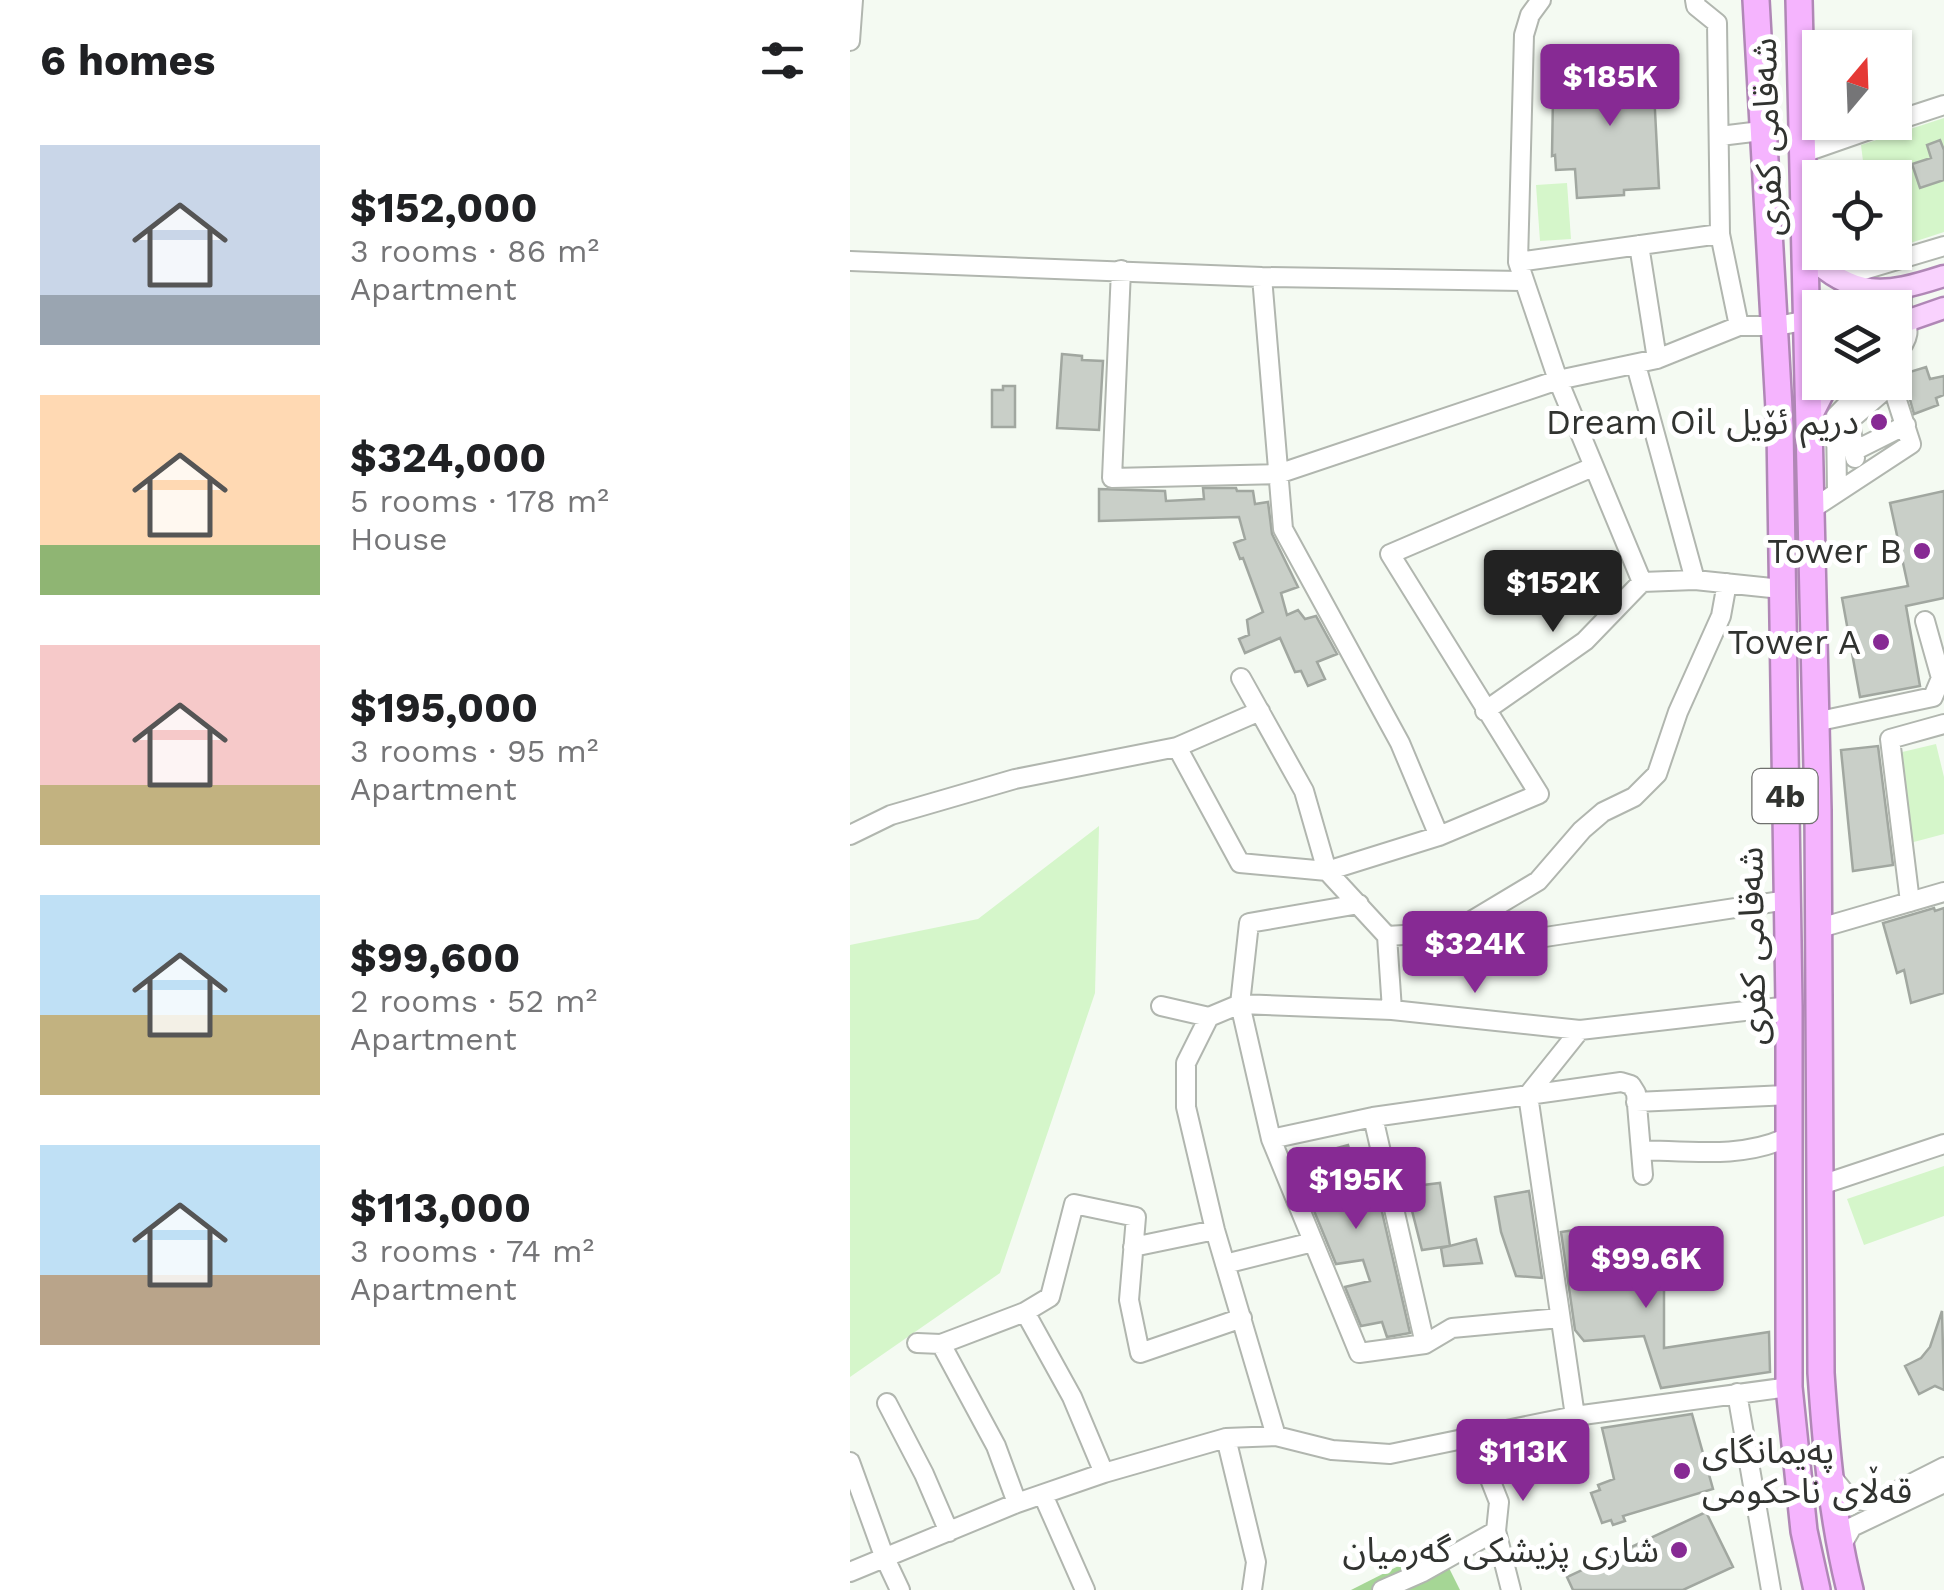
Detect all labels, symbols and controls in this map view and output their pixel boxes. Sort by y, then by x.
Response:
north arrow [1802,30,1912,140]
map controls [1802,30,1912,400]
icon: filters [755,33,810,88]
text: 6 homes [40,36,215,85]
street label: شەقامی کفری [1743,37,1791,237]
pin: $185K [1540,44,1680,129]
text: $185K [1562,57,1658,95]
button: locate [1802,160,1912,270]
text: $152,000 [350,183,537,232]
icon: home [120,185,240,305]
text: 3 rooms · 86 m² [350,232,599,270]
text: Apartment [350,270,517,308]
button: layers [1802,290,1912,400]
place label: Dream Oil دریم ئۆیل [1546,401,1859,449]
marker: Dream Oil دریم ئۆیل [1868,411,1890,433]
text: $324,000 [350,433,546,482]
icon: home [120,435,240,555]
text: 5 rooms · 178 m² [350,482,609,520]
text: House [350,520,448,558]
place label: Tower B [1767,530,1902,572]
marker: Tower B [1911,540,1933,562]
pin: $152K [1483,550,1623,635]
text: $152K [1506,563,1600,601]
place label: Tower A [1727,621,1861,663]
marker: Tower A [1870,631,1892,653]
text: $195,000 [350,683,538,732]
icon: home [120,685,240,805]
text: 3 rooms · 95 m² [350,732,598,770]
road number: 4b [1752,769,1818,823]
text: Apartment [350,770,517,808]
street label: شەقامی کفری [1729,846,1775,1046]
pin: $324K [1405,911,1545,996]
text: $324K [1424,924,1526,962]
text: $99,600 [350,933,520,982]
icon: home [120,935,240,1055]
text: 2 rooms · 52 m² [350,982,597,1020]
text: Apartment [350,1020,517,1058]
pin: $195K [1286,1147,1426,1232]
text: $195K [1309,1160,1403,1198]
text: $113,000 [350,1183,531,1232]
icon: home [120,1185,240,1305]
pin: $99.6K [1565,1226,1727,1311]
text: 3 rooms · 74 m² [350,1232,594,1270]
text: $99.6K [1591,1239,1701,1277]
text: Apartment [350,1270,517,1308]
pin: $113K [1453,1419,1593,1504]
place label: پەیمانگای قەڵای ناحکومی [1702,1430,1912,1512]
text: $113K [1478,1432,1568,1470]
marker: پەیمانگای قەڵای ناحکومی [1671,1460,1693,1482]
place label: شاری پزیشکی گەرمیان [1343,1529,1659,1572]
marker: شاری پزیشکی گەرمیان [1668,1539,1690,1561]

